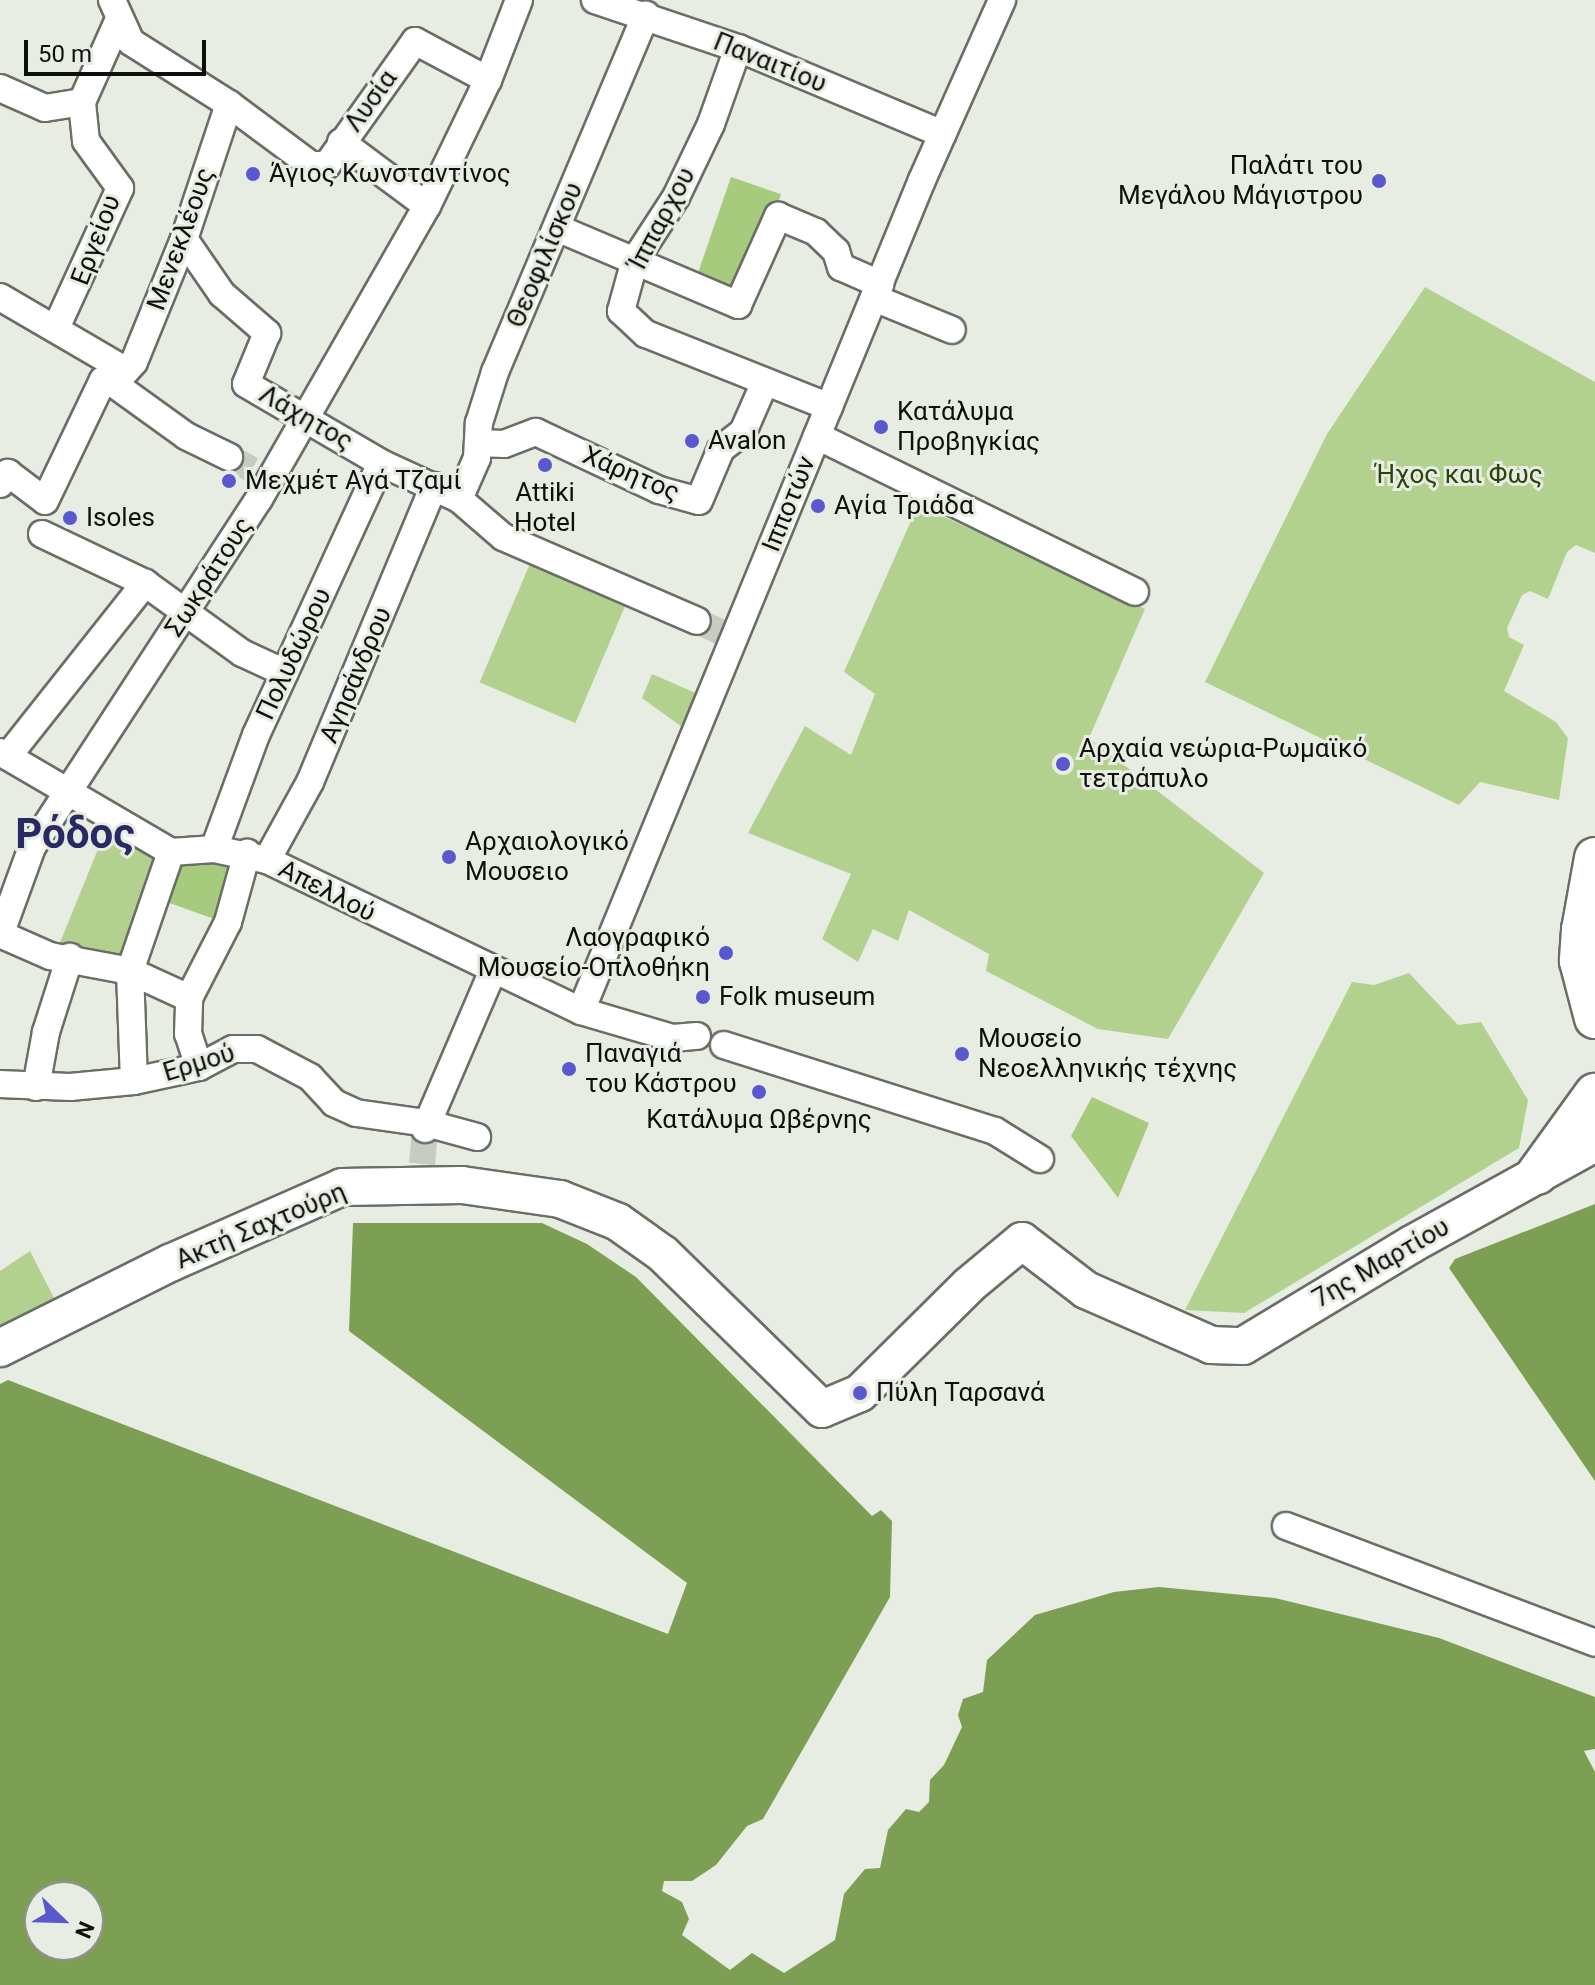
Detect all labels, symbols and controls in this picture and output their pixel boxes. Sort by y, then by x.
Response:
scale bar [28,24,210,74]
street label: Παναιτίου [709,26,831,100]
text: 50 m [38,40,92,68]
street label: Λυσία [338,64,404,138]
place label: Παλάτι του Μεγάλου Μάγιστρου [1118,150,1363,212]
place label: Άγιος Κωνσταντίνος [269,158,511,190]
street label: Ίππαρχου [622,162,702,276]
street label: Μενεκλέους [141,164,221,314]
marker: Άγιος Κωνσταντίνος [244,165,262,183]
marker: Παλάτι του Μεγάλου Μάγιστρου [1370,172,1388,190]
street label: Θεοφιλίσκου [500,178,590,332]
street label: Εργείου [65,191,127,289]
street label: Λάχητος [254,379,358,457]
place label: Κατάλυμα Προβηγκίας [897,396,1040,458]
marker: Κατάλυμα Προβηγκίας [872,418,890,436]
place label: Avalon [708,425,786,457]
marker: Avalon [683,432,701,450]
street label: Χάρητος [578,440,684,508]
street label: Ιπποτών [756,452,822,556]
marker: Attiki Hotel [536,456,554,474]
park label: Ήχος και Φως [1375,459,1543,491]
place label: Μεχμέτ Αγά Τζαμί [245,465,462,497]
marker: Μεχμέτ Αγά Τζαμί [220,472,238,490]
place label: Attiki Hotel [514,477,576,538]
place label: Αγία Τριάδα [834,490,974,522]
marker: Αγία Τριάδα [809,497,827,515]
place label: Isoles [86,502,155,534]
marker: Isoles [61,509,79,527]
street label: Σωκράτους [159,511,259,643]
street label: Πολυδώρου [250,583,338,725]
street label: Αγησάνδρου [313,602,399,748]
place label: Αρχαία νεώρια-Ρωμαϊκό τετράπυλο [1079,733,1367,794]
marker: Αρχαία νεώρια-Ρωμαϊκό τετράπυλο [1054,755,1072,773]
district label: Ρόδος [15,809,135,859]
place label: Αρχαιολογικό Μουσειο [465,826,629,888]
marker: Αρχαιολογικό Μουσειο [440,848,458,866]
street label: Απελλού [273,853,381,929]
place label: Λαογραφικό Μουσείο-Οπλοθήκη [478,922,710,984]
marker: Λαογραφικό Μουσείο-Οπλοθήκη [717,944,735,962]
place label: Folk museum [719,981,875,1013]
marker: Folk museum [694,988,712,1006]
place label: Μουσείο Νεοελληνικής τέχνης [978,1023,1237,1084]
street label: Ερμού [159,1037,239,1089]
place label: Παναγιά του Κάστρου [585,1038,737,1100]
marker: Μουσείο Νεοελληνικής τέχνης [953,1045,971,1063]
marker: Παναγιά του Κάστρου [560,1060,578,1078]
marker: Κατάλυμα Ωβέρνης [750,1083,768,1101]
place label: Κατάλυμα Ωβέρνης [646,1104,872,1136]
street label: Ακτή Σαχτούρη [171,1176,351,1276]
street label: 7ης Μαρτίου [1307,1211,1455,1315]
place label: Πύλη Ταρσανά [876,1377,1045,1409]
marker: Πύλη Ταρσανά [851,1384,869,1402]
north arrow [24,1881,104,1961]
text: N [70,1918,99,1942]

